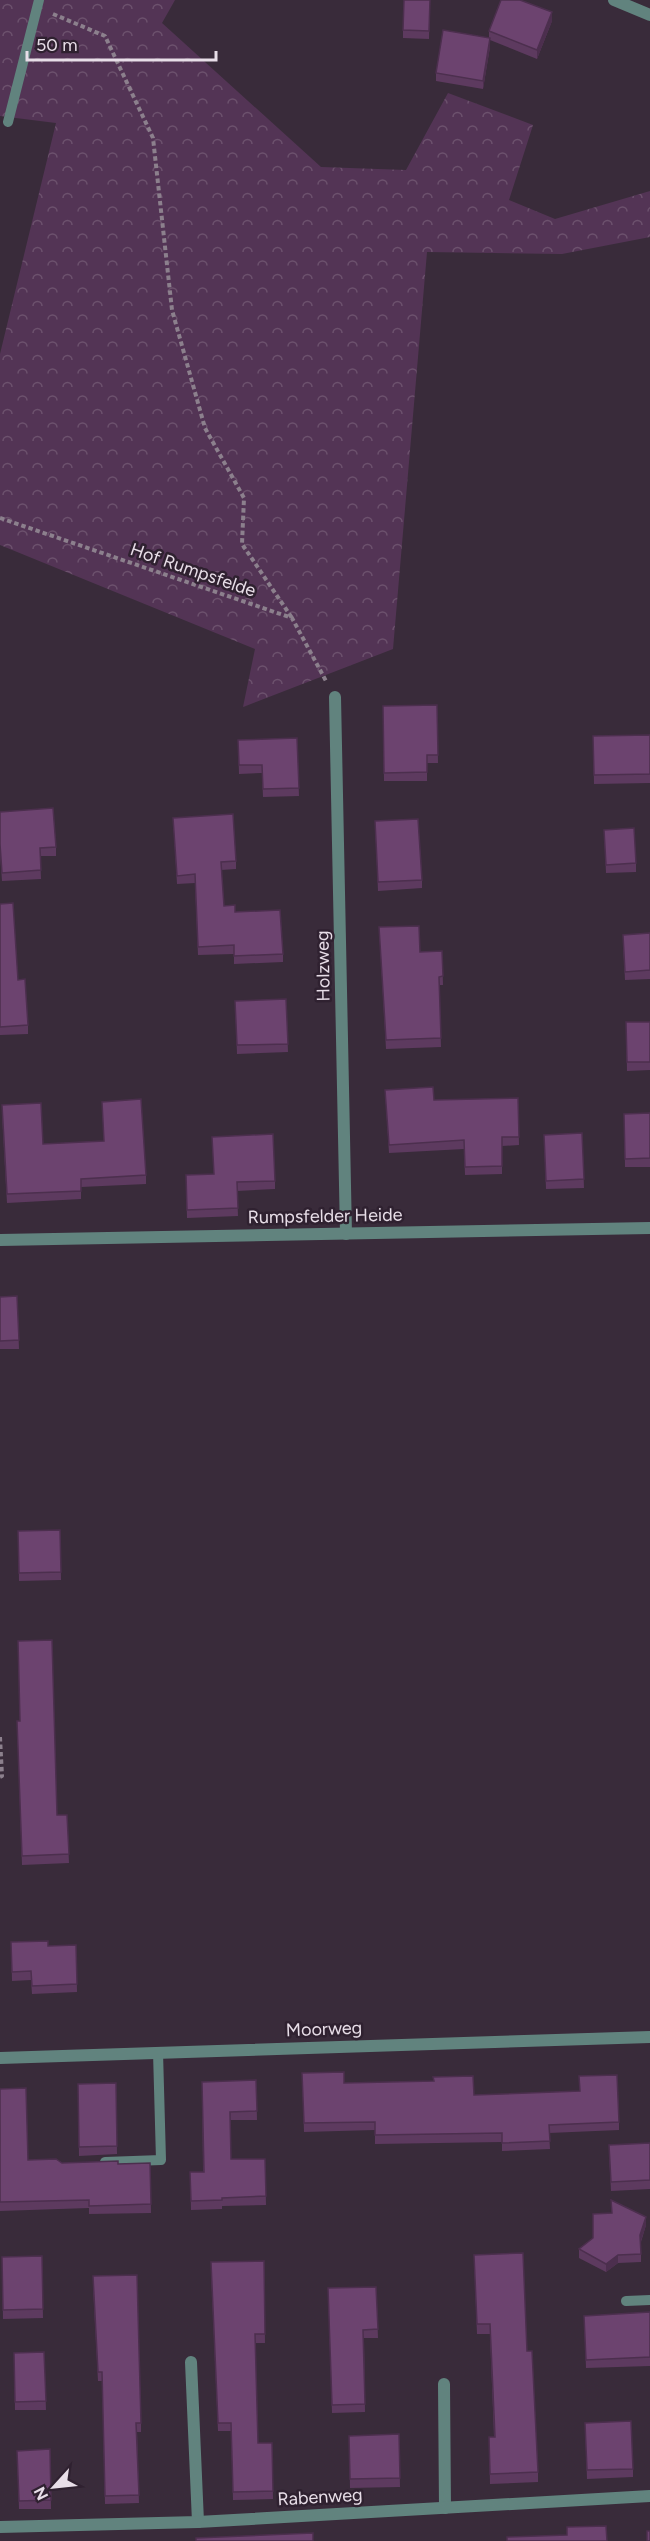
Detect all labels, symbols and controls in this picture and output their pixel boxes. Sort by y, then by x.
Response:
scale bar [27,24,216,62]
text: 50 m [36,34,78,56]
street label: Hof Rumpsfelde [127,538,259,602]
street label: Holzweg [311,930,335,1002]
street label: Rumpsfelder Heide [247,1204,403,1228]
street label: Moorweg [285,2017,363,2041]
north arrow [24,2457,84,2517]
text: N [30,2484,52,2503]
street label: Rabenweg [277,2484,363,2510]

